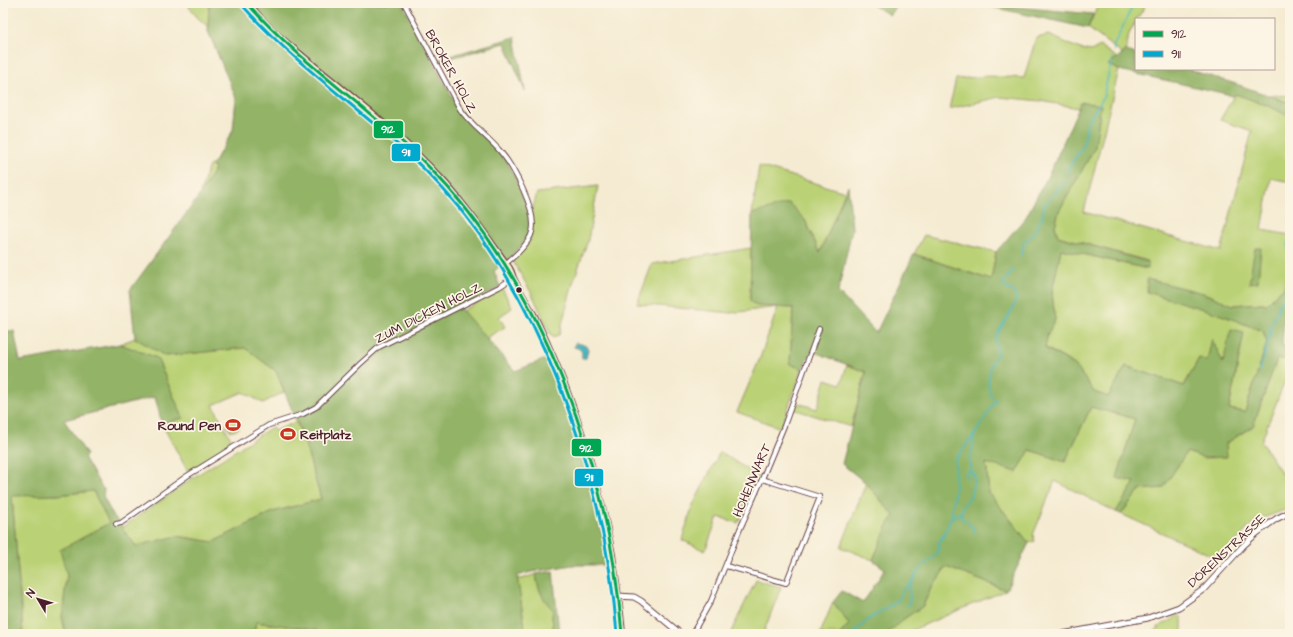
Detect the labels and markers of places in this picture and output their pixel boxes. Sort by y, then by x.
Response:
unlabelled marker [514,285,524,295]
sports icon: Round Pen [224,416,242,434]
place label: Round Pen [158,417,222,435]
sports icon: Reitplatz [279,425,297,443]
place label: Reitplatz [300,426,352,445]

